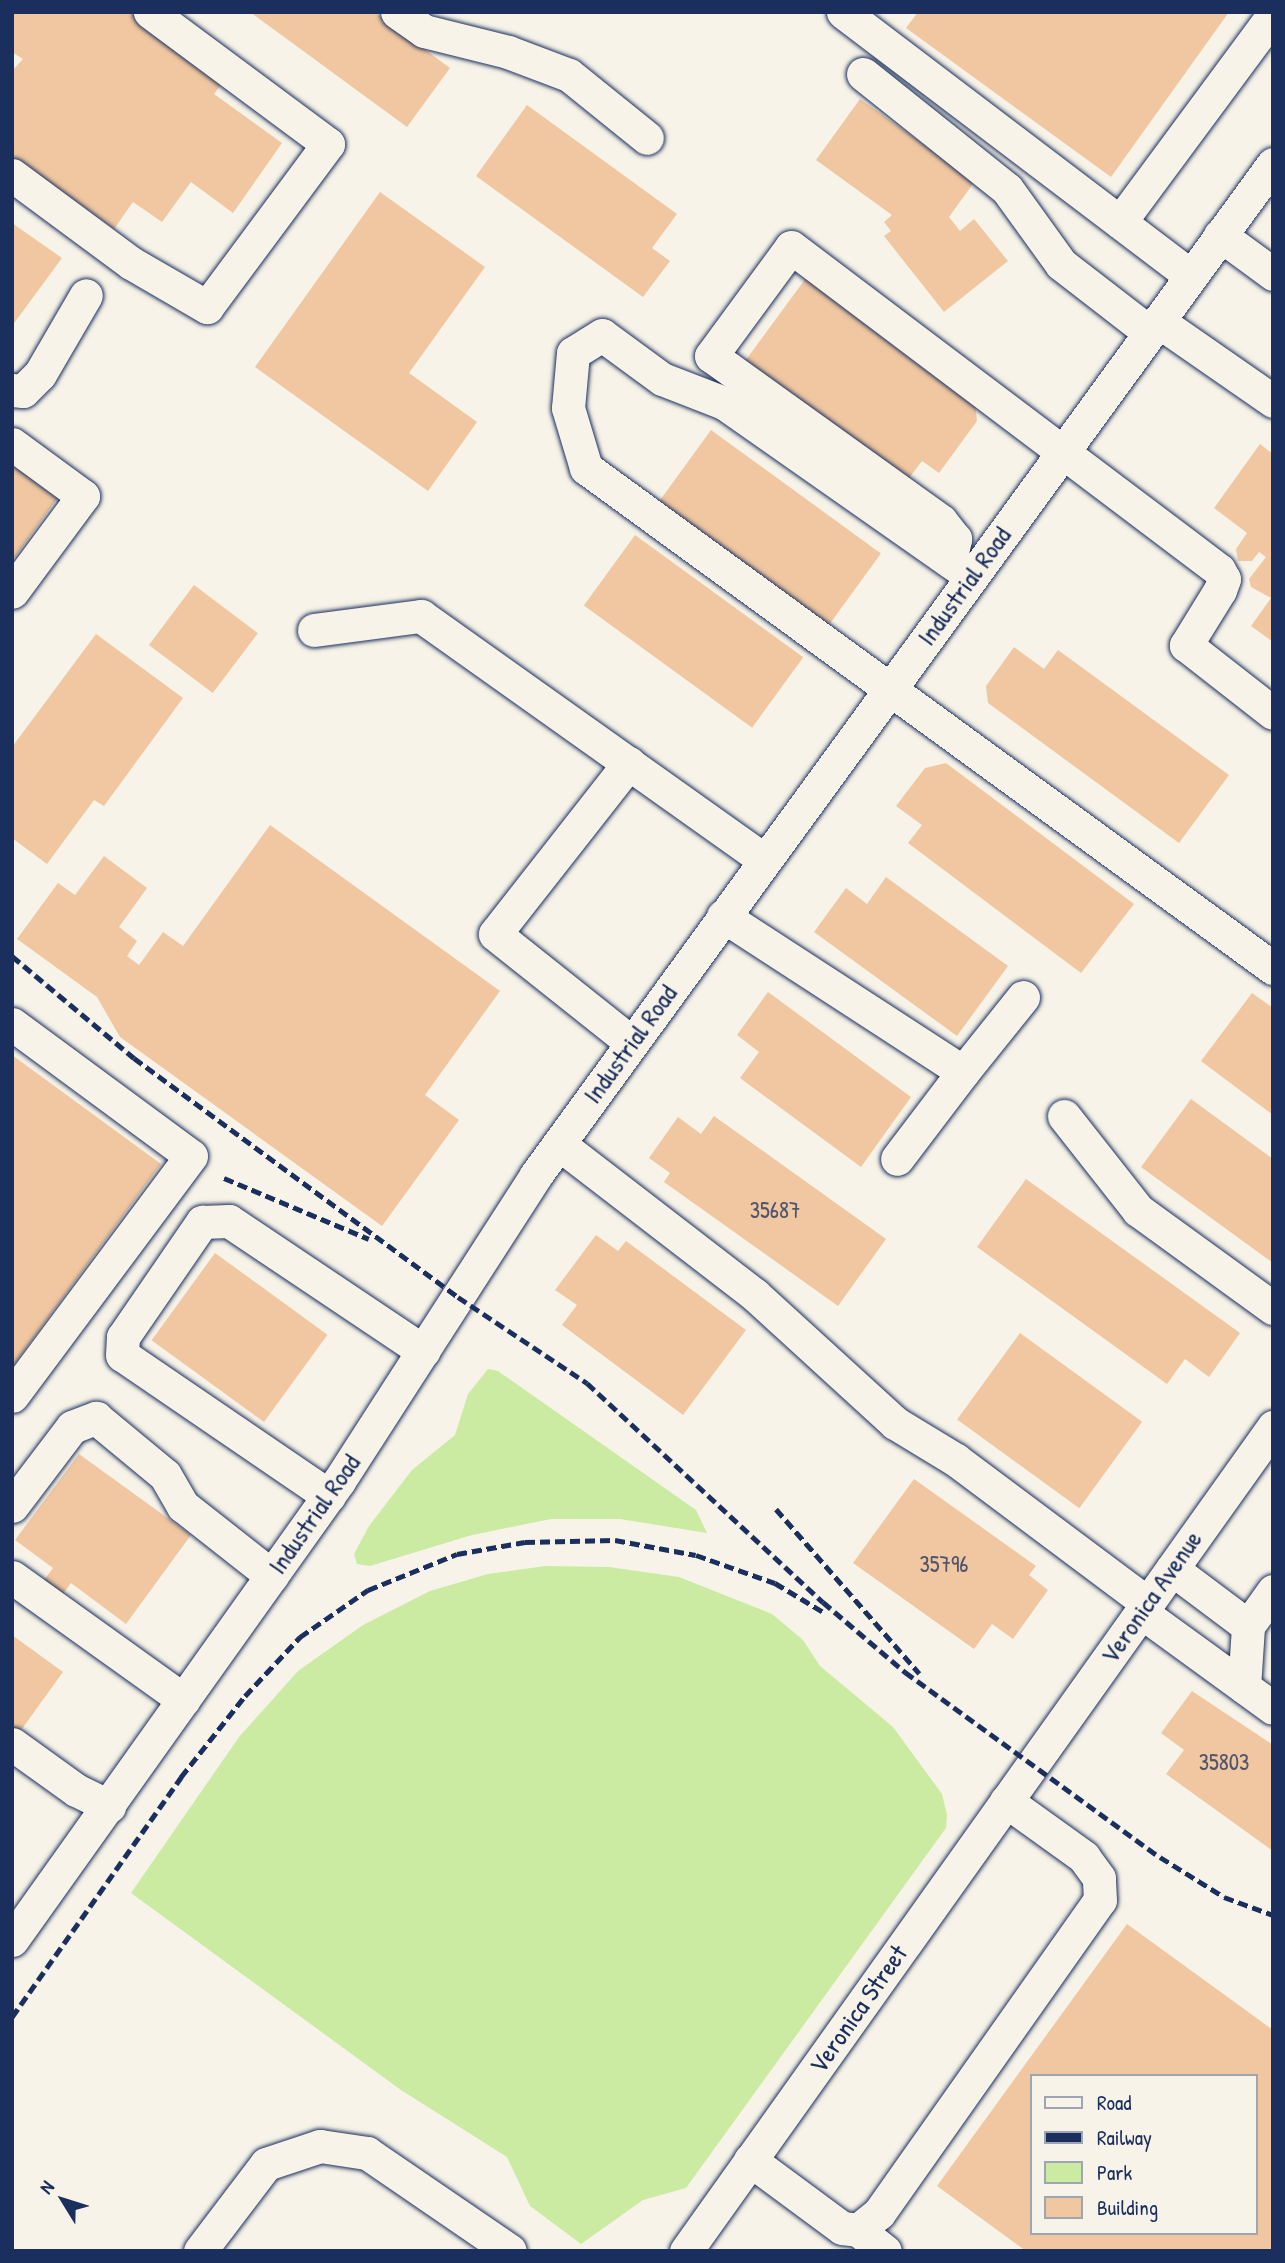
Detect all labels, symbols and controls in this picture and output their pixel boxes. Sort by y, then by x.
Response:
street label: Industrial Road [911,521,1017,651]
street label: Industrial Road [577,979,683,1109]
house number: 35687 [750,1196,800,1224]
street label: Industrial Road [261,1448,367,1580]
street label: Veronica Avenue [1094,1524,1208,1670]
house number: 35796 [919,1550,969,1578]
house number: 35803 [1199,1748,1249,1776]
street label: Veronica Street [802,1939,914,2079]
legend [1030,2074,1257,2235]
text: Road [1097,2088,1131,2117]
text: Railway [1097,2123,1152,2152]
text: Park [1097,2158,1132,2187]
north arrow [28,2165,98,2235]
text: N [33,2175,60,2199]
text: Building [1097,2193,1158,2222]

